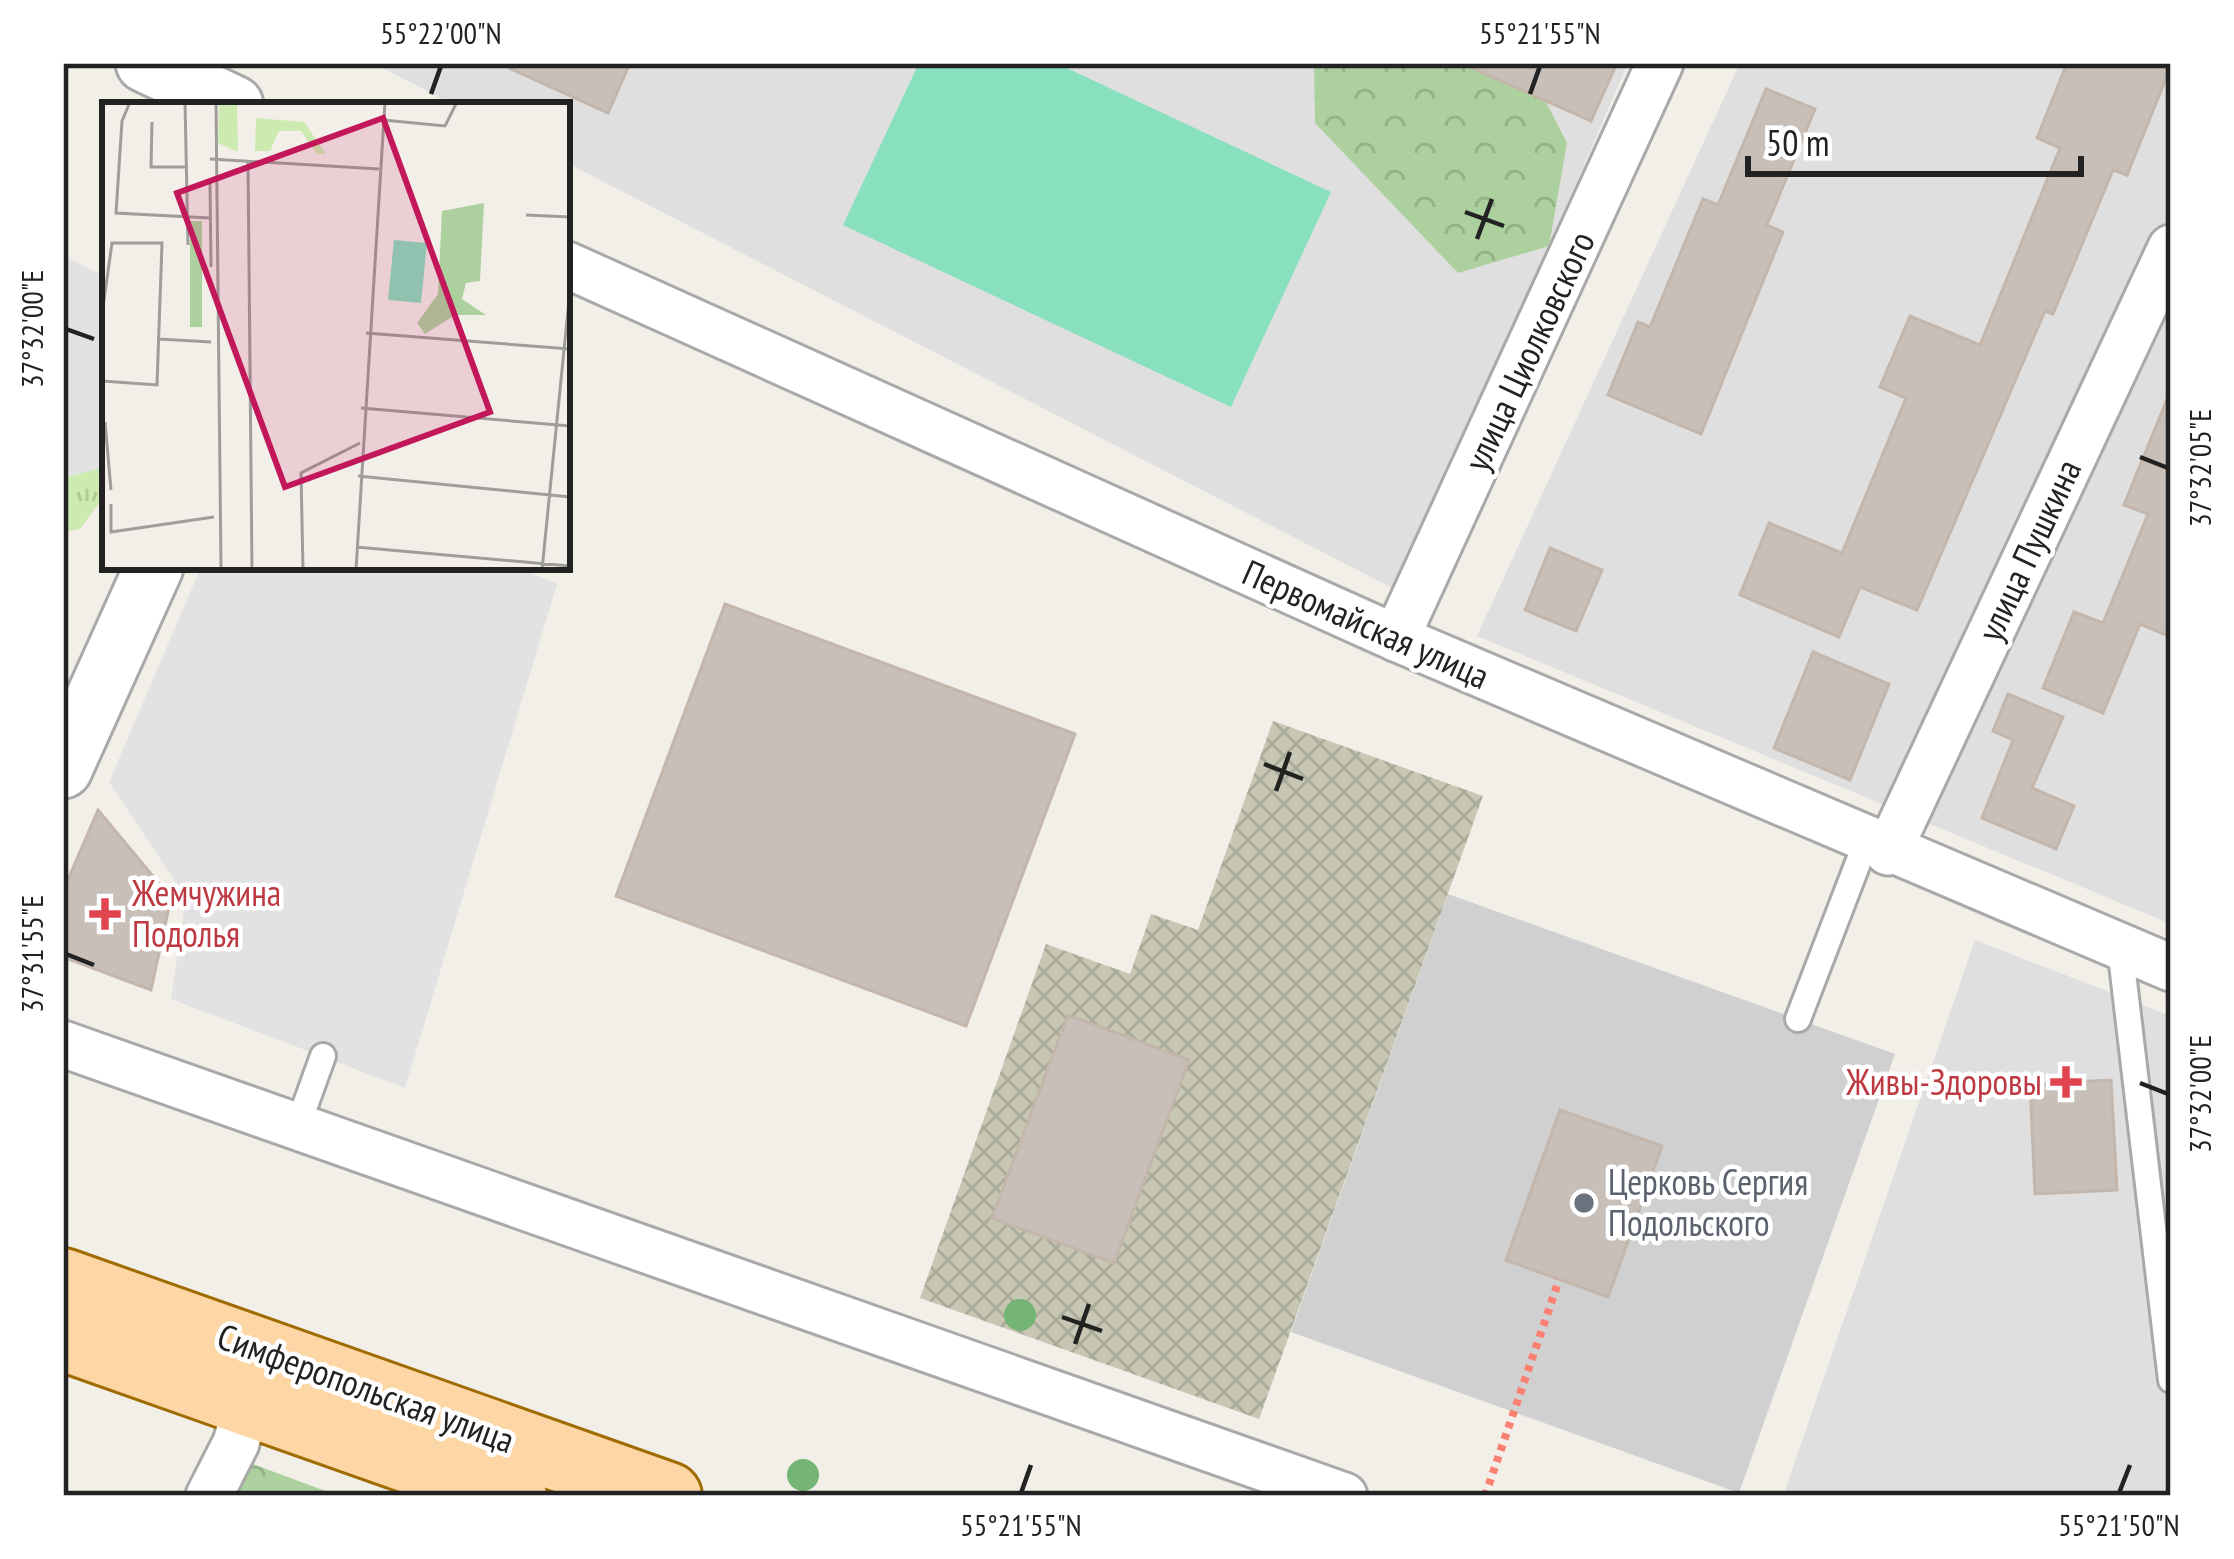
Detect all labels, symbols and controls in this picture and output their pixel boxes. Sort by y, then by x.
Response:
text: 55°22'00"N [380,13,502,52]
text: 55°21'55"N [1479,13,1601,52]
inset map [102,102,570,570]
scale bar [1748,102,2081,176]
text: 50 m [1766,119,1829,166]
street label: улица Циолковского [1453,224,1605,478]
text: 37°32'00"E [12,270,51,388]
text: 37°32'05"E [2180,409,2219,527]
street label: улица Пушкина [1966,451,2091,648]
street label: Первомайская улица [1236,548,1497,699]
place label: Жемчужина Подолья [131,869,281,957]
text: 37°31'55"E [12,895,51,1013]
marker: Жемчужина Подолья [89,898,121,930]
text: 37°32'00"E [2180,1035,2219,1153]
place label: Живы-Здоровы [1845,1058,2042,1105]
marker: Живы-Здоровы [2053,1069,2079,1095]
place label: Церковь Сергия Подольского [1608,1158,1808,1246]
marker: Церковь Сергия Подольского [1571,1190,1597,1216]
street label: Симферопольская улица [211,1312,521,1463]
text: 55°21'55"N [960,1505,1082,1544]
text: 55°21'50"N [2058,1505,2180,1544]

